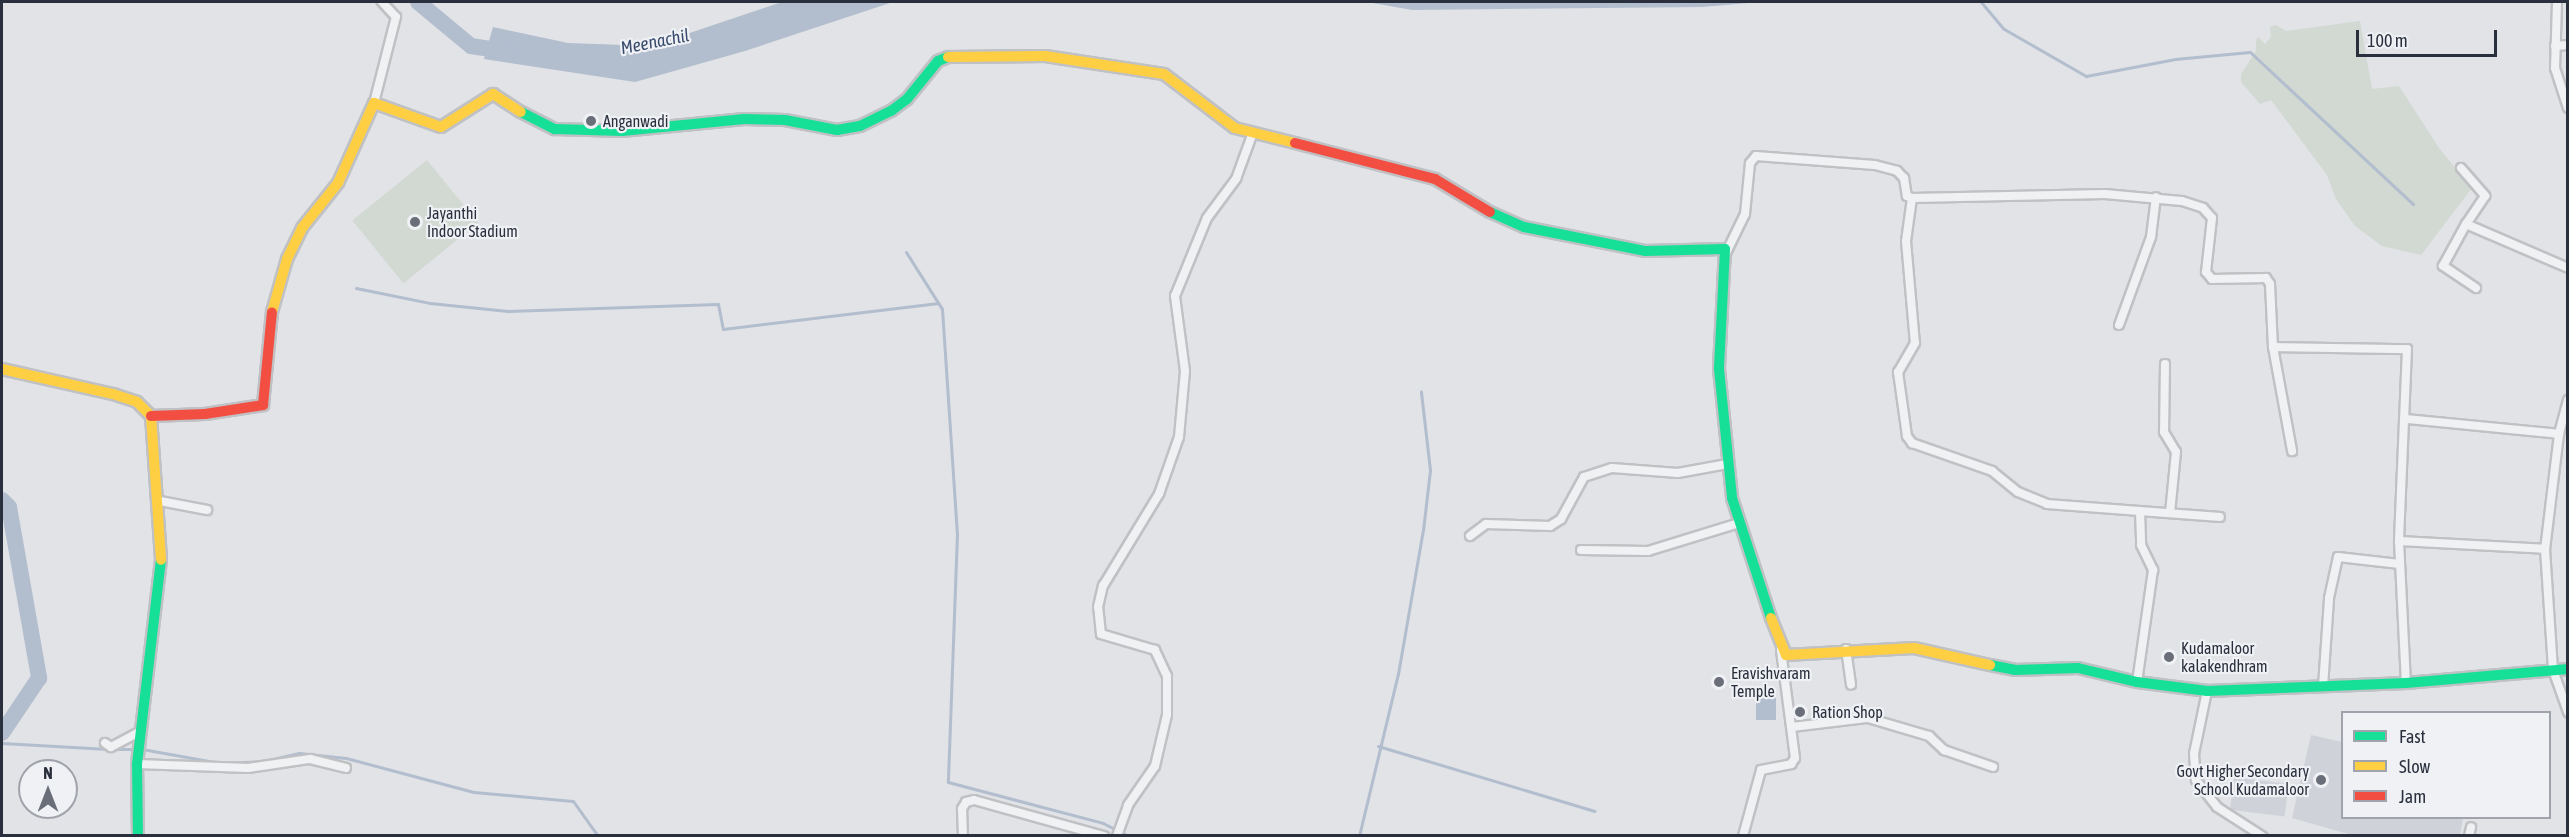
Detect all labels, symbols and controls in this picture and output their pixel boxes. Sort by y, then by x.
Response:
scale bar [2359,18,2500,56]
water label: Meenachil [619,25,691,59]
text: 100 m [2367,30,2408,51]
place label: Anganwadi [603,111,668,131]
marker: Anganwadi [584,114,598,128]
place label: Jayanthi Indoor Stadium [427,203,518,241]
marker: Jayanthi Indoor Stadium [408,215,422,229]
place label: Kudamaloor kalakendhram [2181,638,2268,676]
marker: Kudamaloor kalakendhram [2162,650,2176,664]
place label: Eravishvaram Temple [1731,663,1811,701]
marker: Eravishvaram Temple [1712,675,1726,689]
place label: Ration Shop [1812,702,1883,722]
marker: Ration Shop [1793,705,1807,719]
legend [2341,711,2551,819]
text: Fast [2399,726,2426,747]
text: Slow [2399,756,2430,777]
north arrow [18,759,78,819]
place label: Govt Higher Secondary School Kudamaloor [2177,761,2309,799]
text: N [43,764,53,782]
marker: Govt Higher Secondary School Kudamaloor [2314,773,2328,787]
text: Jam [2399,786,2426,807]

